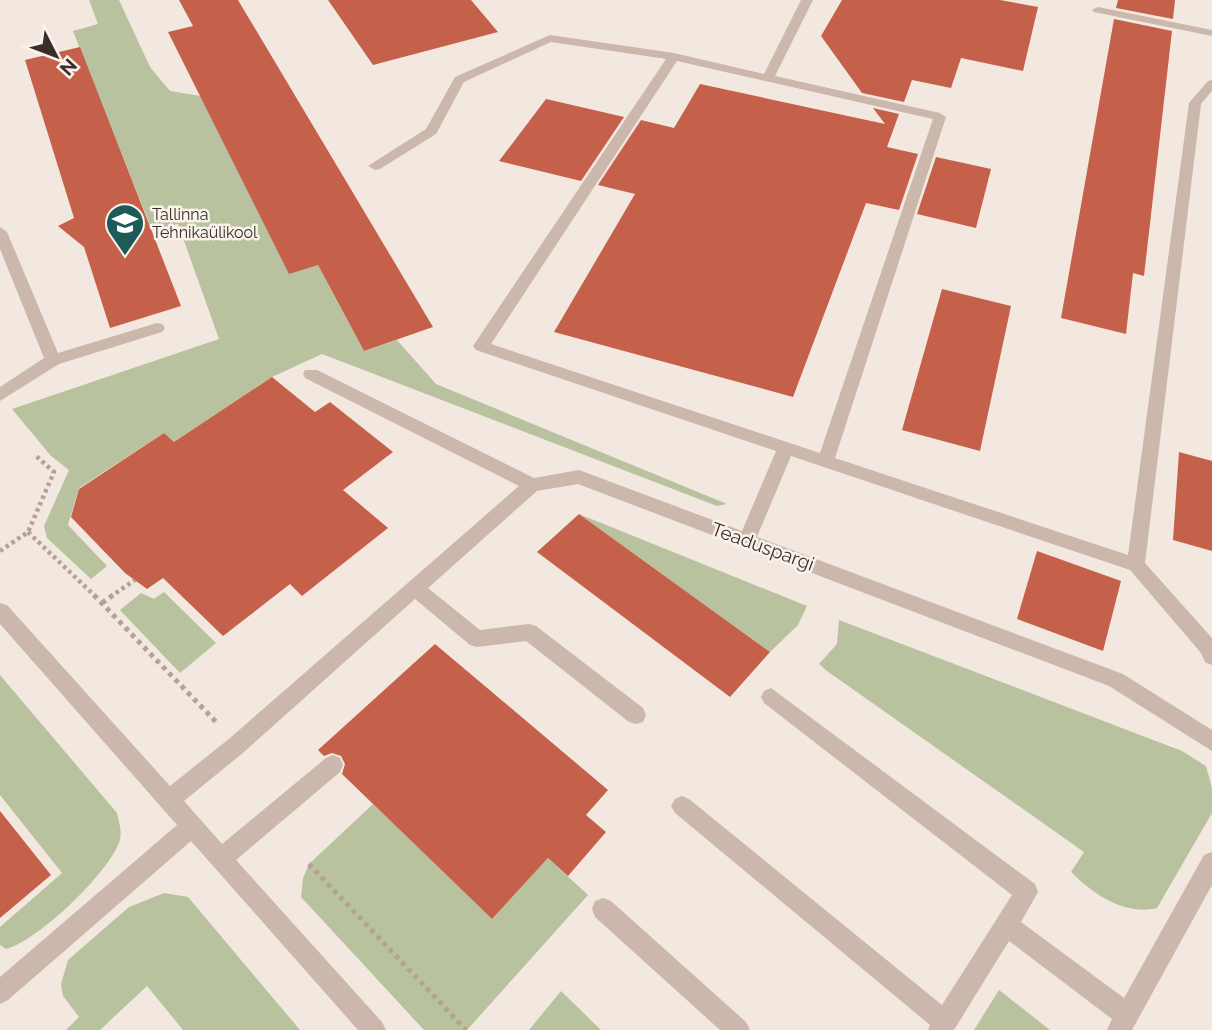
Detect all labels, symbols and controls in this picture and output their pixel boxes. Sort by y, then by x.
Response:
north arrow [21,21,91,91]
text: N [56,55,82,80]
school or university icon: Tallinna Tehnikaülikool [104,202,146,257]
place label: Tallinna Tehnikaülikool [152,205,258,242]
street label: Teaduspargi [709,517,817,575]

